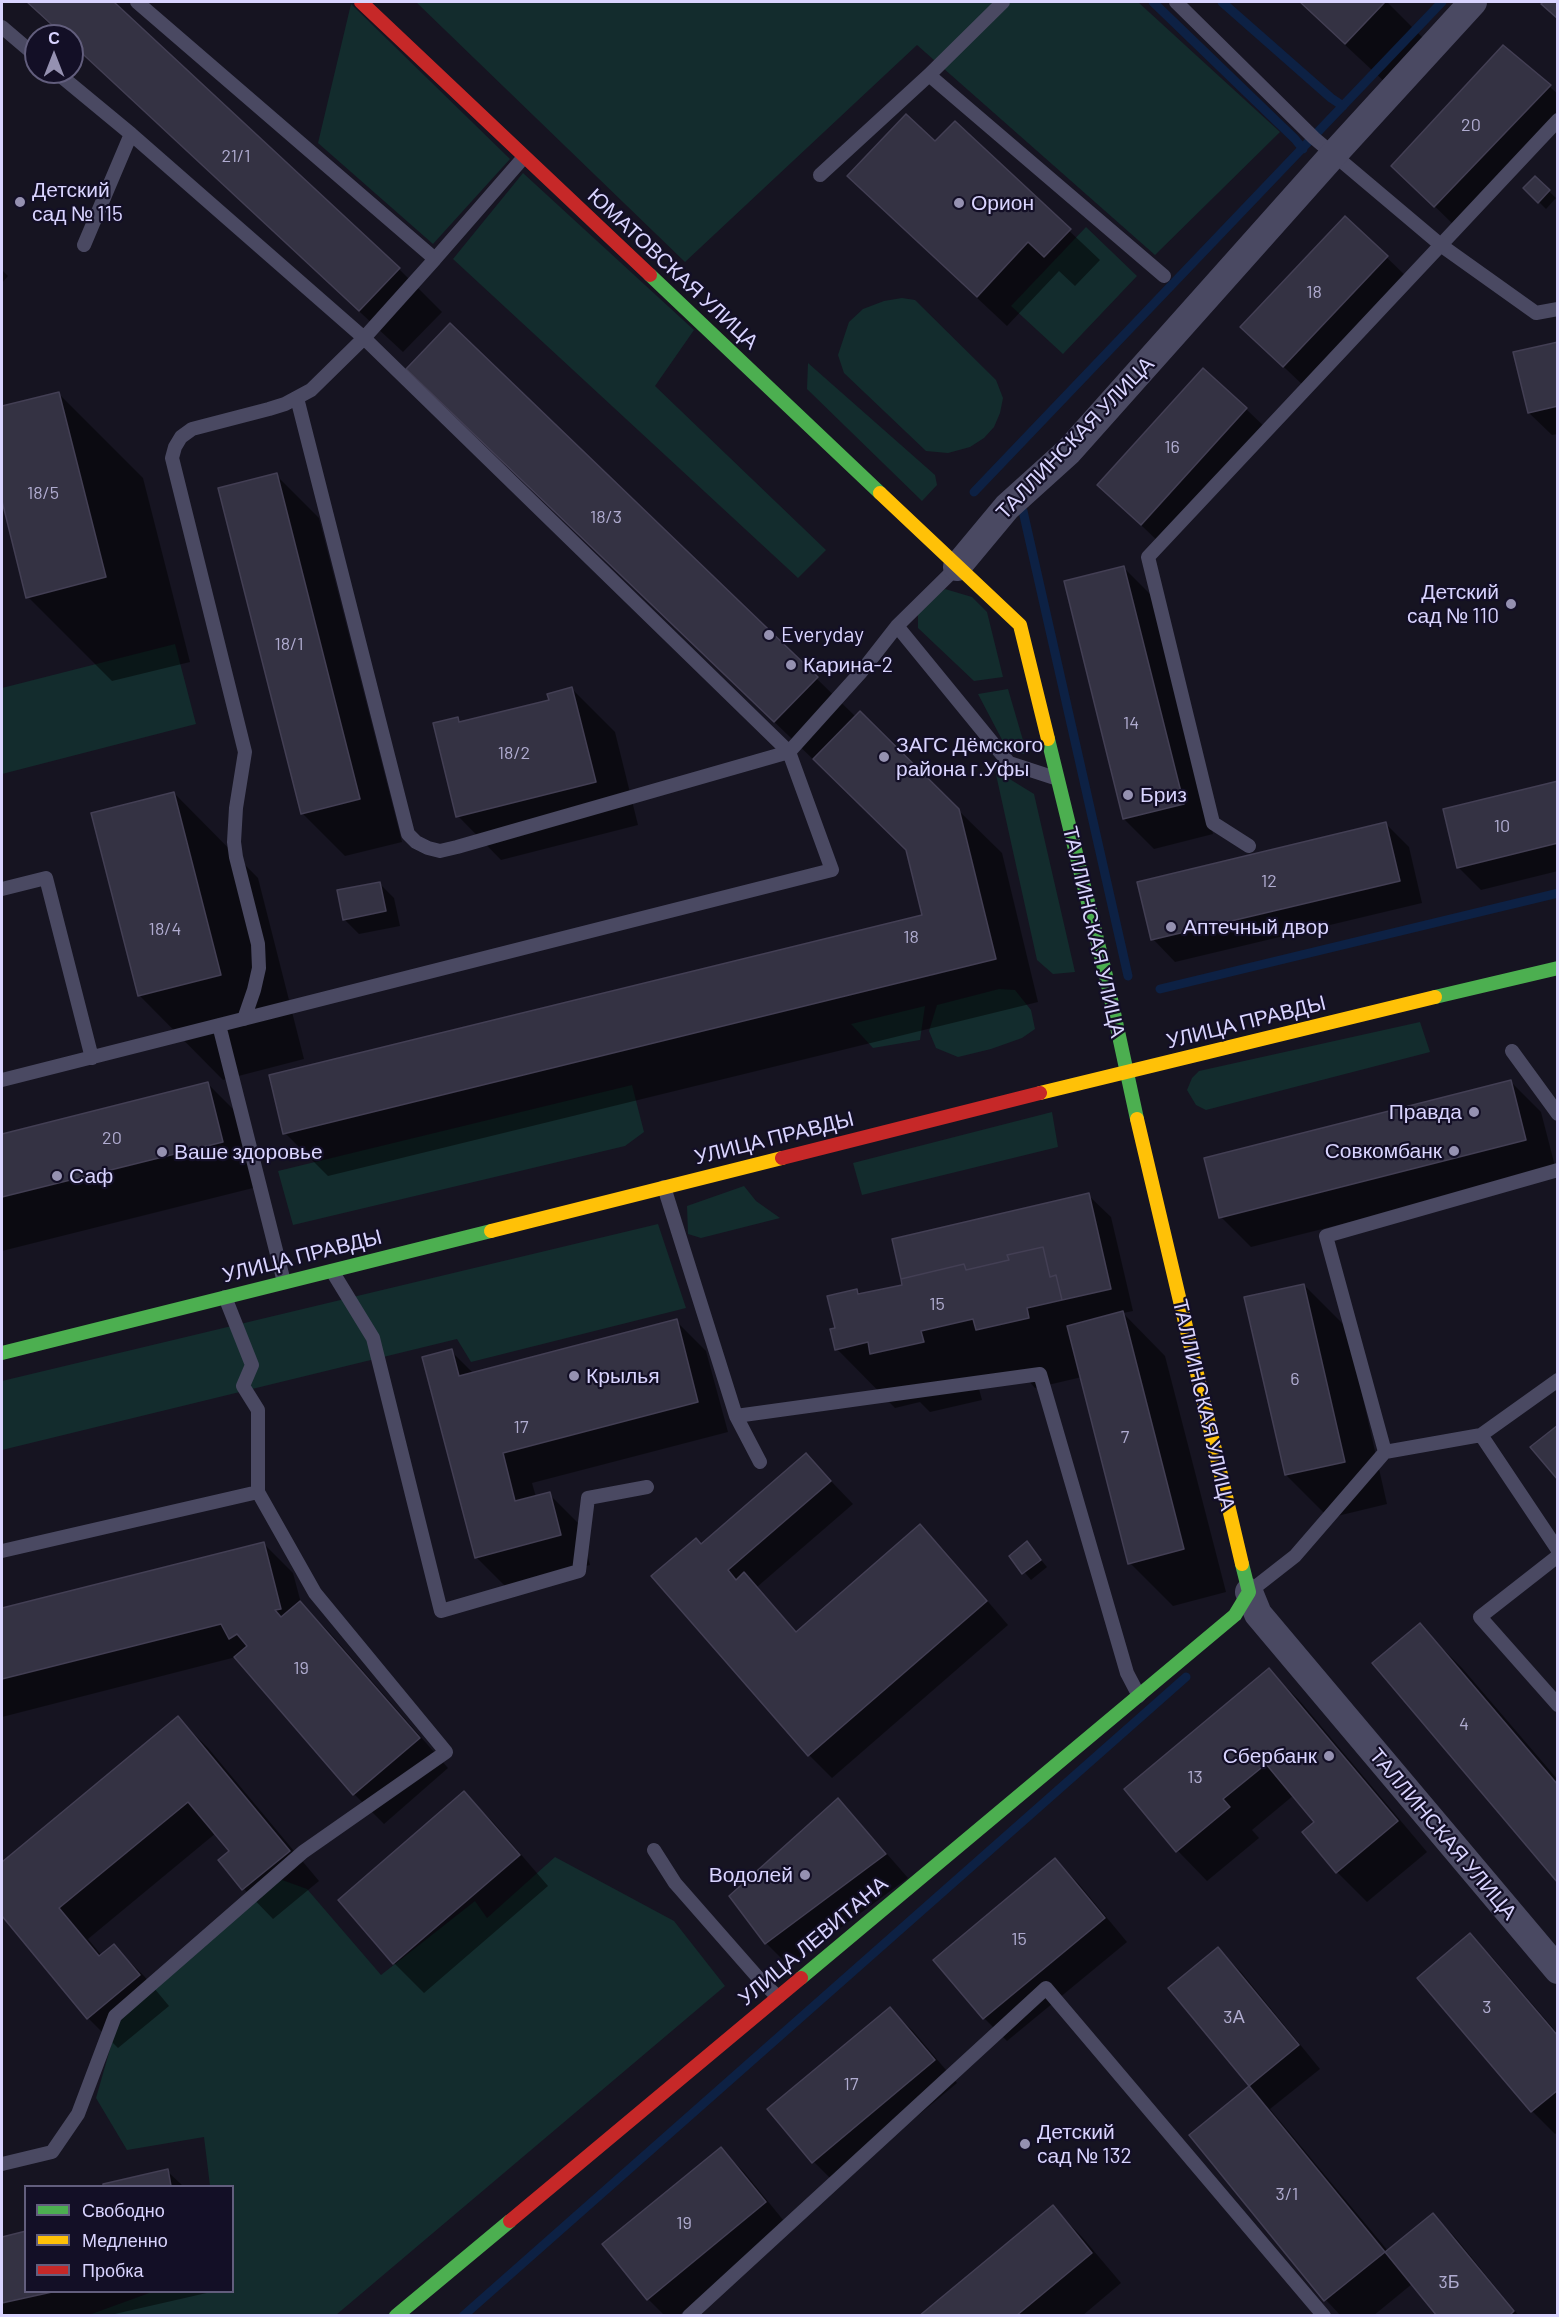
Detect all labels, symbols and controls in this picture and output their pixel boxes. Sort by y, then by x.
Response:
north arrow [24,24,84,84]
text: С [48,28,60,47]
house number: 20 [1461,114,1481,136]
house number: 21/1 [221,145,251,167]
place label: Детский сад № 115 [32,177,123,227]
street label: ЮМАТОВСКАЯ УЛИЦА [582,183,764,355]
place label: Орион [971,190,1034,216]
marker: Детский сад № 115 [13,195,27,209]
marker: Орион [952,196,966,210]
house number: 18 [1306,281,1322,303]
street label: ТАЛЛИНСКАЯ УЛИЦА [991,351,1159,525]
house number: 16 [1164,436,1180,458]
house number: 18/5 [27,482,59,504]
house number: 18/3 [590,506,622,528]
place label: Детский сад № 110 [1407,579,1499,629]
marker: Детский сад № 110 [1504,597,1518,611]
place label: Everyday [781,622,864,648]
marker: Everyday [762,628,776,642]
house number: 18/1 [274,633,304,655]
place label: Карина-2 [803,652,893,678]
marker: Карина-2 [784,658,798,672]
house number: 14 [1123,712,1139,734]
place label: ЗАГС Дёмского района г.Уфы [896,732,1043,782]
house number: 18/2 [498,742,530,764]
marker: ЗАГС Дёмского района г.Уфы [877,750,891,764]
place label: Бриз [1140,782,1187,808]
marker: Бриз [1121,788,1135,802]
house number: 10 [1494,815,1510,837]
street label: ТАЛЛИНСКАЯ УЛИЦА [1057,824,1131,1040]
house number: 12 [1261,870,1277,892]
place label: Аптечный двор [1183,914,1329,940]
house number: 18/4 [149,918,181,940]
marker: Аптечный двор [1164,920,1178,934]
house number: 18 [903,926,919,948]
street label: УЛИЦА ПРАВДЫ [1164,990,1328,1054]
place label: Правда [1389,1099,1462,1125]
marker: Правда [1467,1105,1481,1119]
street label: УЛИЦА ПРАВДЫ [692,1106,856,1170]
house number: 20 [102,1127,122,1149]
place label: Совкомбанк [1325,1138,1442,1164]
place label: Ваше здоровье [174,1139,323,1165]
marker: Совкомбанк [1447,1144,1461,1158]
marker: Ваше здоровье [155,1145,169,1159]
place label: Саф [69,1163,113,1189]
marker: Саф [50,1169,64,1183]
street label: УЛИЦА ПРАВДЫ [220,1224,384,1288]
house number: 15 [929,1293,945,1315]
street label: ТАЛЛИНСКАЯ УЛИЦА [1167,1297,1241,1513]
place label: Крылья [586,1363,660,1389]
house number: 6 [1290,1368,1300,1390]
marker: Крылья [567,1369,581,1383]
house number: 17 [514,1416,528,1438]
house number: 7 [1121,1426,1129,1448]
house number: 19 [293,1657,309,1679]
house number: 4 [1459,1713,1469,1735]
place label: Сбербанк [1223,1743,1317,1769]
street label: ТАЛЛИНСКАЯ УЛИЦА [1364,1743,1522,1925]
marker: Сбербанк [1322,1749,1336,1763]
house number: 13 [1187,1766,1203,1788]
place label: Водолей [709,1862,793,1888]
marker: Водолей [798,1868,812,1882]
street label: УЛИЦА ЛЕВИТАНА [733,1871,893,2011]
house number: 15 [1011,1928,1027,1950]
house number: 3 [1482,1996,1492,2018]
house number: 3А [1223,2006,1245,2028]
house number: 17 [844,2073,858,2095]
place label: Детский сад № 132 [1037,2119,1132,2169]
marker: Детский сад № 132 [1018,2137,1032,2151]
house number: 3/1 [1276,2183,1298,2205]
legend [24,2185,234,2293]
text: Свободно [82,2199,165,2221]
house number: 19 [676,2212,692,2234]
text: Медленно [82,2229,168,2251]
text: Пробка [82,2259,144,2281]
house number: 3Б [1438,2271,1460,2293]

